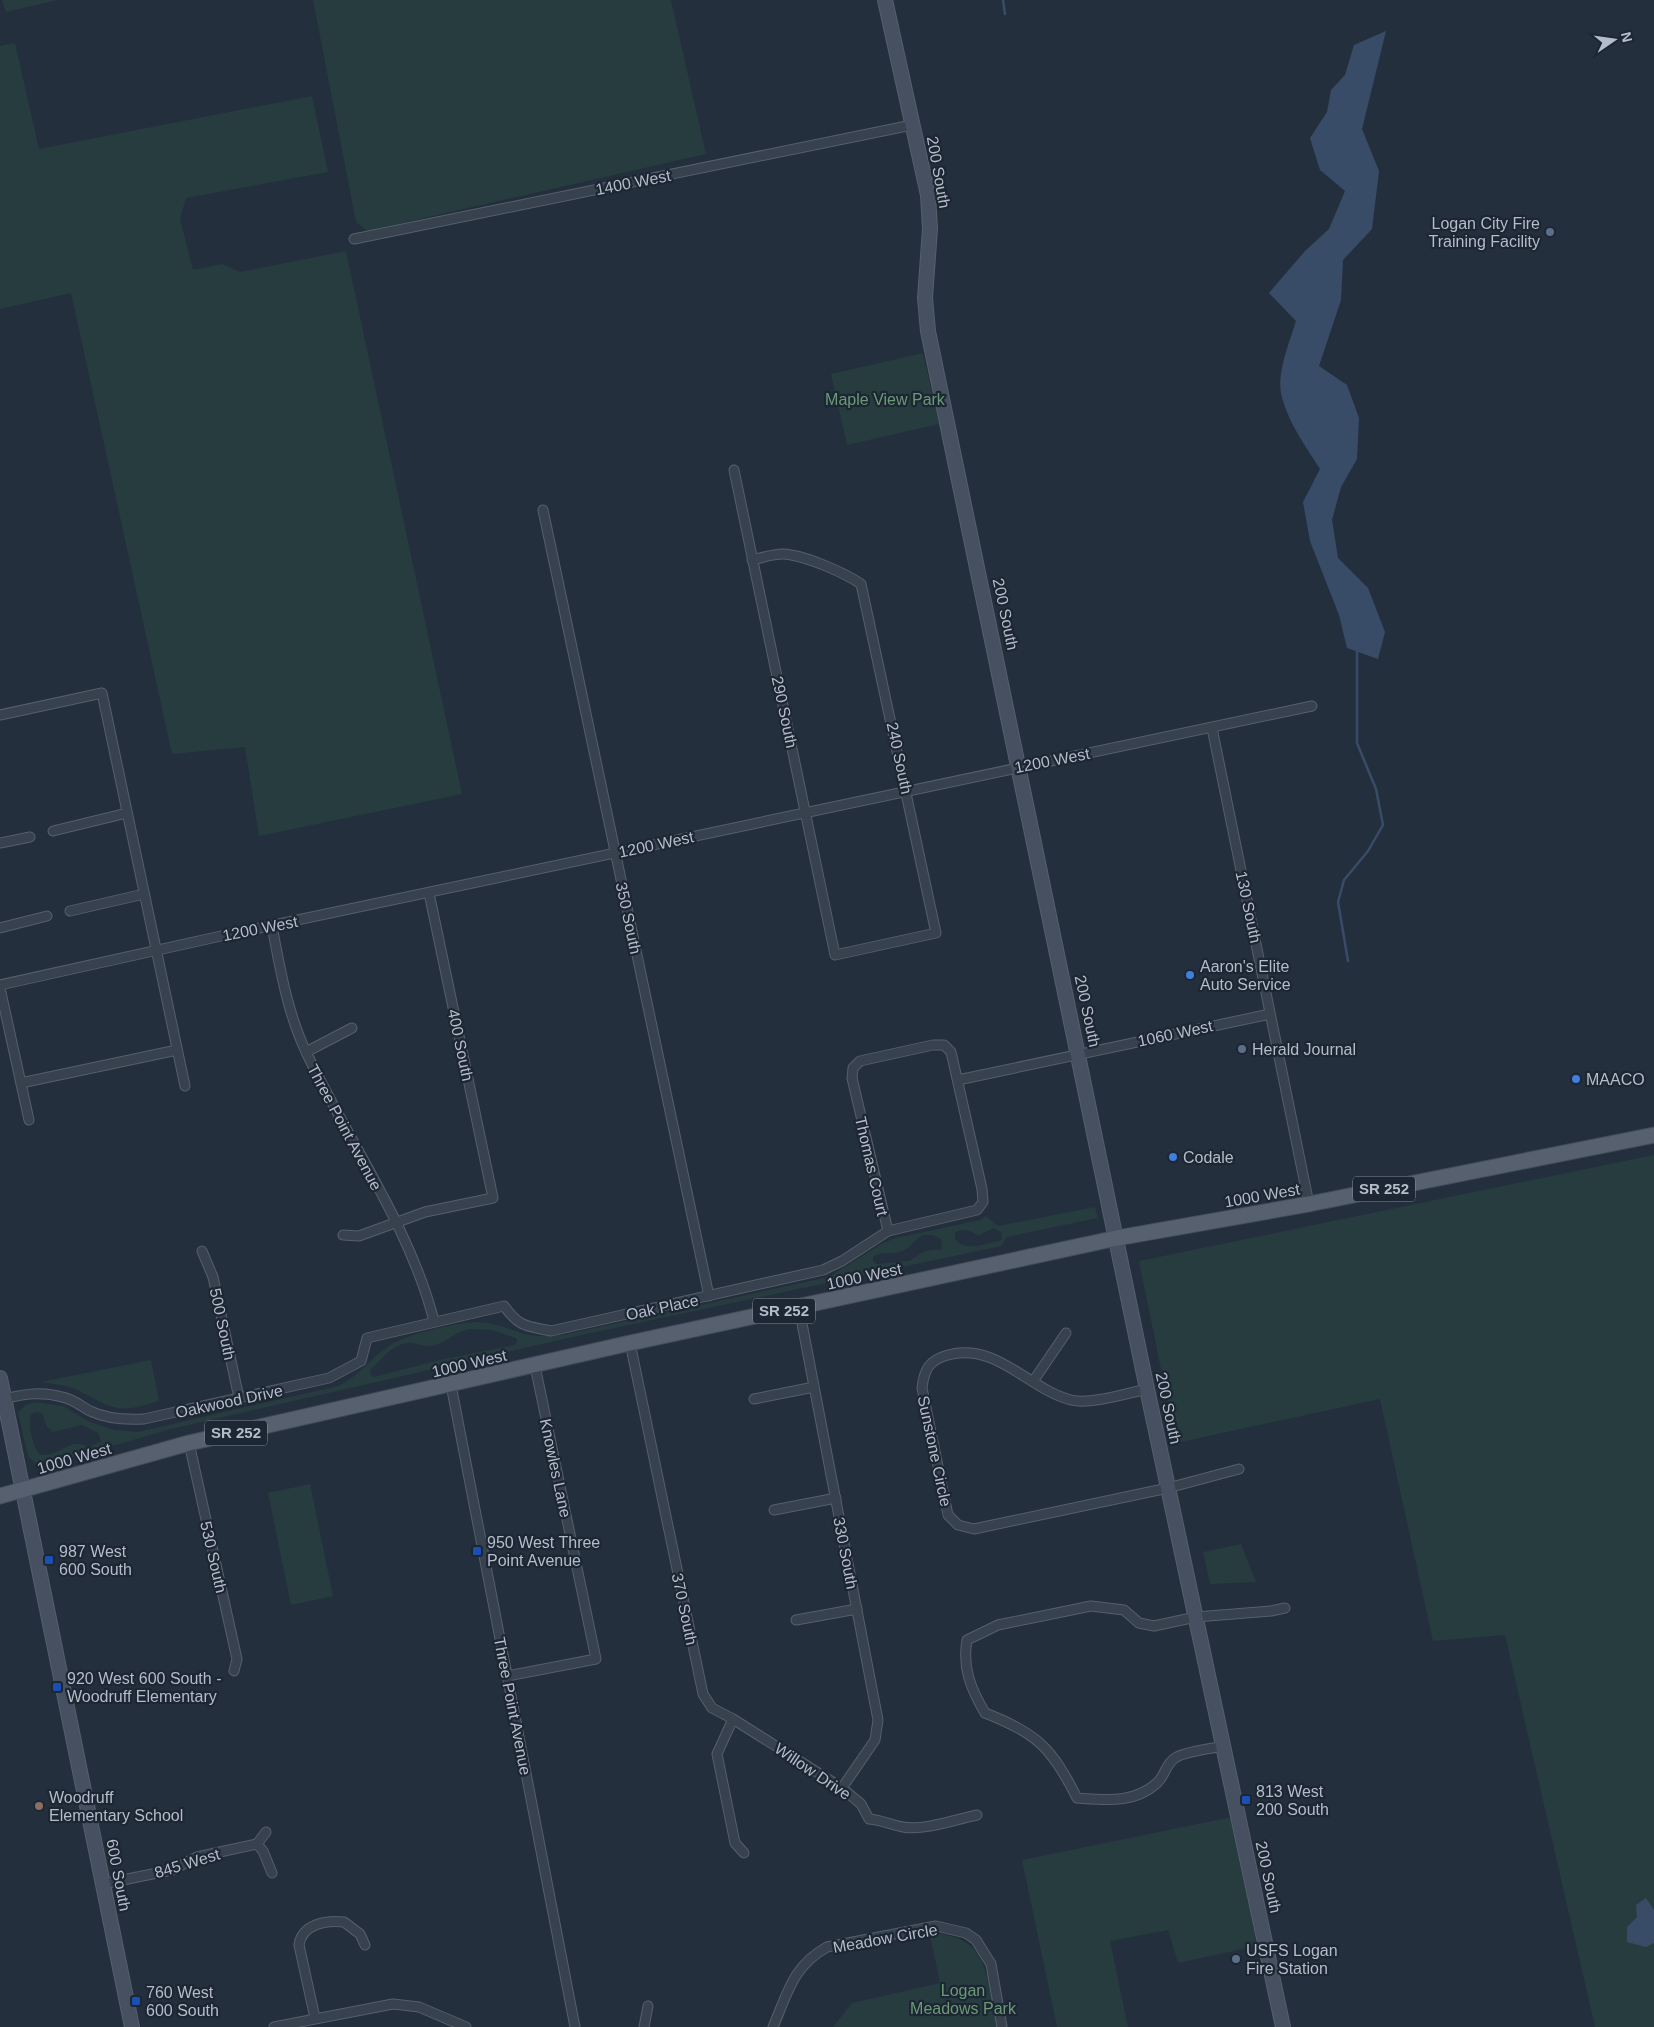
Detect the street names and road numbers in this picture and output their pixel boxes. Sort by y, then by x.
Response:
street label: 200 South [924,135,953,209]
street label: 1400 West [594,167,673,198]
street label: 200 South [990,577,1021,652]
street label: 290 South [769,675,800,750]
street label: 240 South [884,721,915,796]
street label: 1200 West [1013,745,1092,776]
street label: 1200 West [617,828,696,861]
street label: 130 South [1233,870,1264,945]
street label: 350 South [613,881,644,956]
street label: 1200 West [221,913,300,944]
street label: 200 South [1072,974,1103,1049]
street label: 400 South [445,1008,476,1083]
street label: 1060 West [1136,1017,1215,1050]
street label: Three Point Avenue [304,1061,385,1193]
street label: Thomas Court [852,1115,891,1218]
road number: SR 252 [1353,1176,1415,1202]
street label: 1000 West [1223,1180,1302,1210]
street label: 1000 West [825,1260,904,1293]
street label: 500 South [207,1287,238,1362]
street label: Oak Place [624,1291,700,1323]
road number: SR 252 [753,1298,815,1324]
street label: 1000 West [430,1347,509,1380]
street label: 200 South [1153,1371,1184,1446]
street label: Oakwood Drive [174,1382,284,1421]
street label: Sunstone Circle [914,1394,955,1508]
street label: Knowles Lane [537,1417,574,1519]
road number: SR 252 [205,1420,267,1446]
street label: 1000 West [35,1440,114,1477]
street label: 330 South [830,1516,861,1591]
street label: 530 South [197,1520,230,1595]
street label: 370 South [669,1572,700,1647]
street label: Three Point Avenue [491,1636,534,1777]
street label: Willow Drive [771,1740,854,1803]
street label: 600 South [103,1838,134,1913]
street label: 200 South [1253,1840,1284,1915]
street label: 845 West [152,1845,222,1881]
street label: Meadow Circle [832,1921,939,1956]

